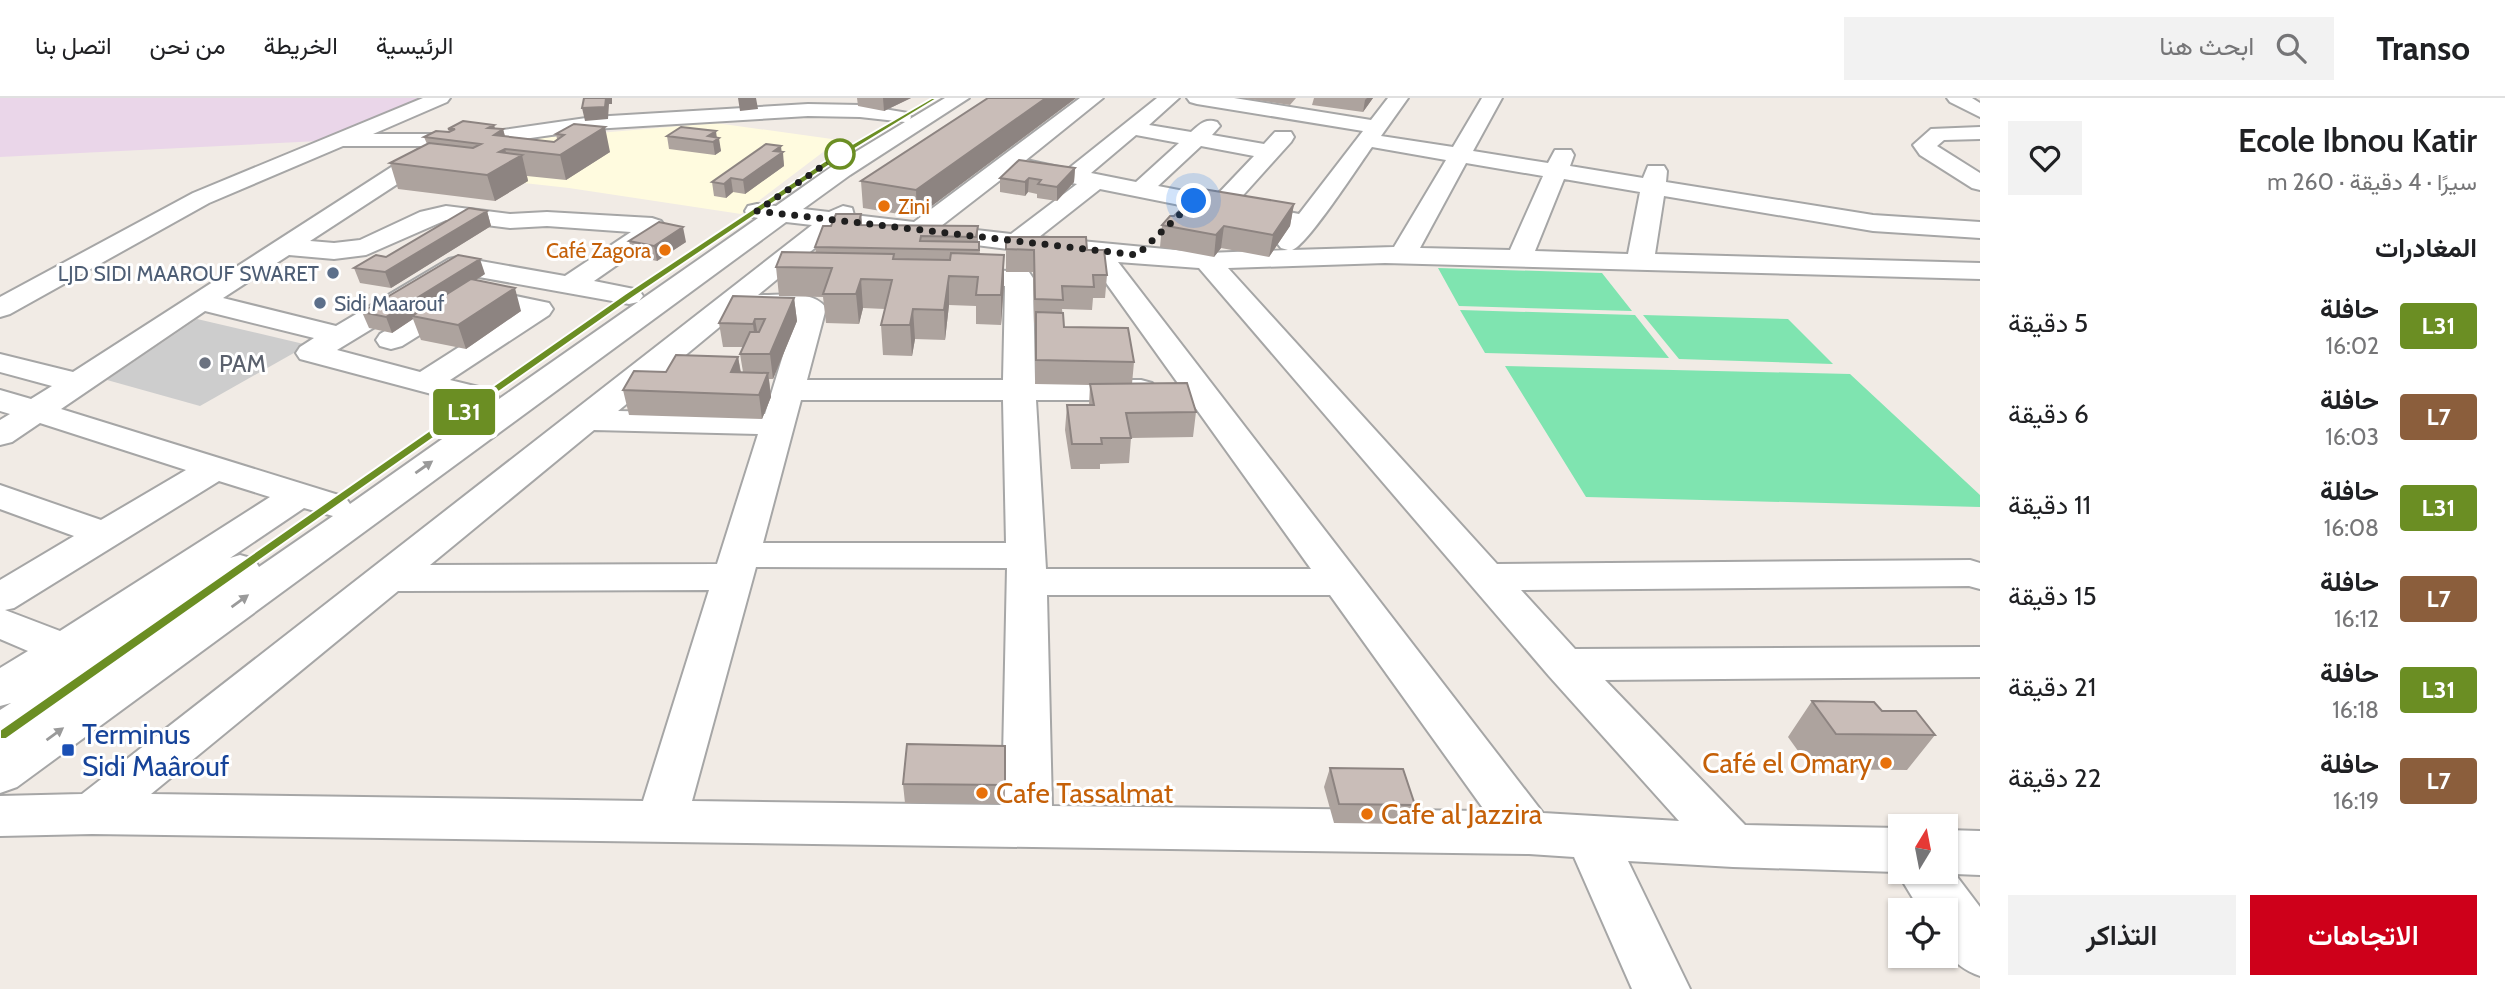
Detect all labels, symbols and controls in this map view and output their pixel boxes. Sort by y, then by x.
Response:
search box [1844,17,2334,80]
text: Transo [2376,28,2470,68]
icon: search [2272,29,2310,67]
text: ابحث هنا [2159,30,2254,62]
text: اتصل بنا [35,31,112,60]
text: من نحن [150,31,226,60]
text: الخريطة [264,31,338,60]
text: الرئيسية [376,31,453,60]
text: Ecole Ibnou Katir [2238,120,2477,160]
button: heart [2008,121,2082,195]
unlabelled marker [825,139,855,169]
text: سيرًا · 4 دقيقة · 260 m [2267,168,2477,196]
your location [1176,183,1211,218]
place label: Zini [898,194,930,219]
marker: Zini [876,198,892,214]
text: المغادرات [2375,232,2477,264]
place label: Café Zagora [546,238,651,263]
marker: Café Zagora [657,242,673,258]
place label: LJD SIDI MAAROUF SWARET [58,261,319,286]
marker: LJD SIDI MAAROUF SWARET [325,265,341,281]
place label: Sidi Maarouf [334,291,444,316]
text: حافلة [2320,293,2379,325]
marker: Sidi Maarouf [312,295,328,311]
text: 5 دقيقة [2008,307,2088,339]
text: L31 [2422,311,2455,340]
text: 16:02 [2326,332,2379,360]
place label: PAM [219,349,266,378]
marker: PAM [197,355,213,371]
text: حافلة [2320,384,2379,416]
line badge: L31 [424,389,504,435]
text: L31 [447,397,481,426]
text: 6 دقيقة [2008,398,2089,430]
text: L7 [2426,402,2451,431]
text: 16:03 [2325,423,2379,451]
one-way arrow [415,461,433,475]
text: حافلة [2320,475,2379,507]
text: 11 دقيقة [2008,489,2091,521]
text: L31 [2422,493,2455,522]
text: 16:08 [2324,514,2379,542]
text: حافلة [2320,566,2379,598]
text: 15 دقيقة [2008,580,2097,612]
text: L7 [2426,584,2451,613]
one-way arrow [231,594,249,608]
text: 16:12 [2334,605,2379,633]
text: حافلة [2320,657,2379,689]
text: 21 دقيقة [2008,671,2096,703]
text: L31 [2422,675,2455,704]
text: 16:18 [2332,696,2379,724]
place label: Terminus Sidi Maârouf [82,717,229,783]
one-way arrow [46,727,64,741]
marker: Terminus Sidi Maârouf [60,742,76,758]
place label: Café el Omary [1702,746,1872,780]
text: حافلة [2320,748,2379,780]
marker: Café el Omary [1878,755,1894,771]
text: 22 دقيقة [2008,762,2101,794]
text: L7 [2426,766,2451,795]
place label: Cafe Tassalmat [996,776,1173,810]
marker: Cafe Tassalmat [974,785,990,801]
text: 16:19 [2333,787,2379,815]
place label: Cafe al Jazzira [1381,797,1543,831]
marker: Cafe al Jazzira [1359,806,1375,822]
north arrow [1888,814,1958,884]
map controls [1888,814,1958,968]
button: التذاكر [2008,895,2236,975]
button: الاتجاهات [2250,895,2477,975]
button: locate [1888,898,1958,968]

